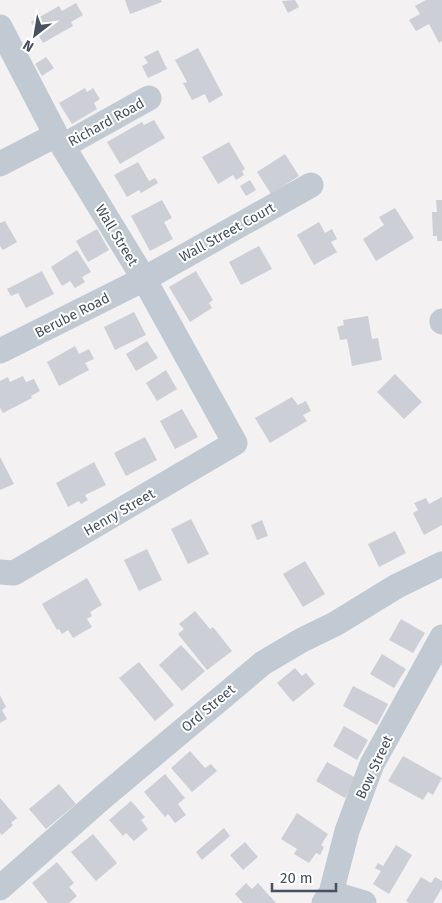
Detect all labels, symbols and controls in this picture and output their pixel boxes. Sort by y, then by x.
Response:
north arrow [10,10,60,60]
text: N [20,36,37,55]
street label: Richard Road [65,95,147,150]
street label: Wall Street Court [177,199,279,266]
street label: Wall Street [92,202,142,270]
street label: Berube Road [32,289,112,342]
street label: Henry Street [81,485,159,540]
street label: Ord Street [178,680,239,736]
street label: Bow Street [352,732,397,802]
scale bar [272,860,336,892]
text: 20 m [280,869,313,887]

